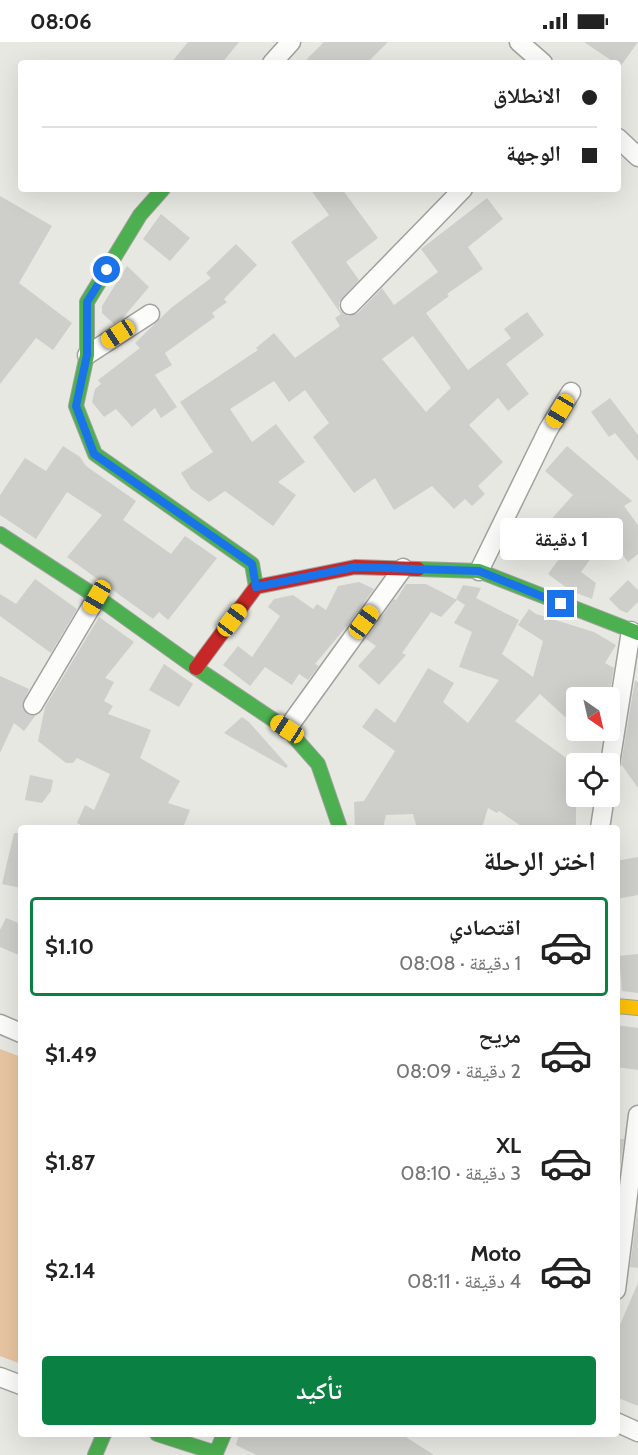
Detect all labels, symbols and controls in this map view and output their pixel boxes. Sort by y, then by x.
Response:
text: 08:06 [30,8,92,35]
text: الانطلاق [493,82,561,109]
text: الوجهة [506,140,561,167]
route start [93,256,120,283]
car [98,317,138,351]
car [543,391,577,431]
callout: 1 دقيقة [500,517,622,559]
text: 1 دقيقة [535,527,588,551]
car [80,577,114,617]
route end [547,590,574,617]
car [214,600,250,640]
car [346,602,382,642]
north arrow [566,687,620,741]
map controls [566,687,620,807]
car [267,712,307,746]
button: locate [566,753,620,807]
text: اختر الرحلة [483,844,596,877]
text: اقتصادي [449,914,521,941]
icon: car [539,920,593,974]
text: $1.10 [45,933,94,960]
text: 1 دقيقة · 08:08 [399,951,521,975]
text: مريح [478,1022,521,1049]
icon: car [539,1028,593,1082]
text: $1.49 [45,1041,97,1068]
text: 2 دقيقة · 08:09 [396,1059,521,1083]
text: XL [496,1132,521,1159]
icon: car [539,1136,593,1190]
text: $1.87 [45,1149,95,1176]
text: 3 دقيقة · 08:10 [401,1161,521,1185]
text: Moto [470,1240,521,1267]
icon: car [539,1244,593,1298]
text: $2.14 [45,1257,96,1284]
text: 4 دقيقة · 08:11 [407,1269,521,1293]
button: تأكيد [42,1356,596,1425]

